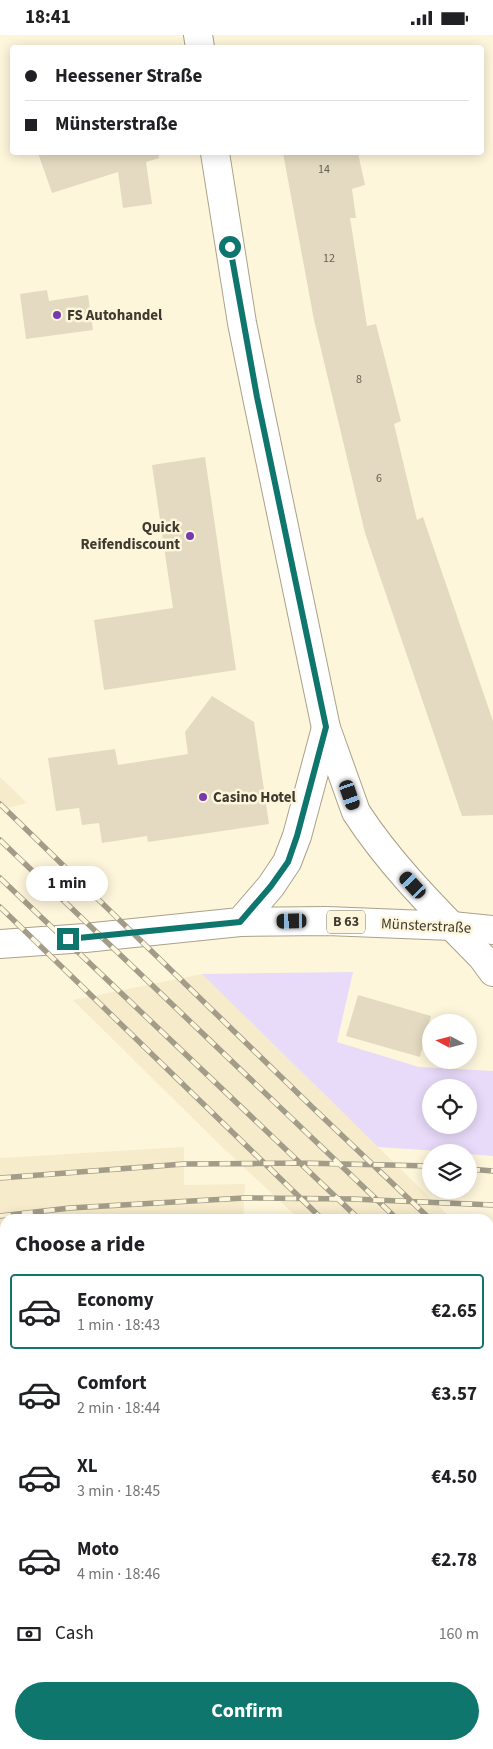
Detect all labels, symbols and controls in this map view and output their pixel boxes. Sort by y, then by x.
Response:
text: 18:41 [25,4,71,31]
text: Heessener Straße [55,63,202,90]
text: Münsterstraße [55,111,178,138]
house number: 14 [318,161,330,178]
route start [219,236,241,258]
house number: 12 [323,250,335,267]
place label: FS Autohandel [67,305,163,326]
marker: FS Autohandel [51,309,63,321]
house number: 8 [356,371,362,388]
house number: 6 [376,470,382,487]
place label: Quick Reifendiscount [81,517,181,555]
marker: Quick Reifendiscount [184,530,196,542]
car [338,778,361,812]
place label: Casino Hotel [213,787,297,808]
marker: Casino Hotel [197,791,209,803]
callout: 1 min [27,867,109,901]
car [397,869,428,901]
text: 1 min [48,872,86,894]
road number: B 63 [327,911,365,934]
car [276,913,307,929]
street label: Münsterstraße [380,913,472,939]
route end [57,928,79,950]
north arrow [422,1014,478,1069]
map controls [422,1014,477,1199]
button: locate [422,1079,477,1134]
button: layers [422,1144,477,1199]
text: Choose a ride [15,1228,145,1260]
text: Economy [77,1287,154,1314]
icon: car [17,1289,62,1334]
text: €2.65 [431,1298,477,1325]
text: 1 min · 18:43 [77,1314,160,1336]
text: Comfort [77,1370,147,1397]
icon: car [17,1372,62,1417]
text: €3.57 [431,1381,477,1408]
text: 2 min · 18:44 [77,1397,160,1419]
text: XL [77,1453,98,1480]
icon: car [17,1455,62,1500]
text: €4.50 [431,1464,477,1491]
text: 3 min · 18:45 [77,1480,160,1502]
text: Moto [77,1536,119,1563]
icon: car [17,1538,62,1583]
text: €2.78 [431,1547,477,1574]
text: 4 min · 18:46 [77,1563,160,1585]
icon: cash [15,1620,43,1648]
text: Cash [55,1620,94,1647]
text: 160 m [439,1623,479,1645]
button: Confirm [15,1682,479,1740]

